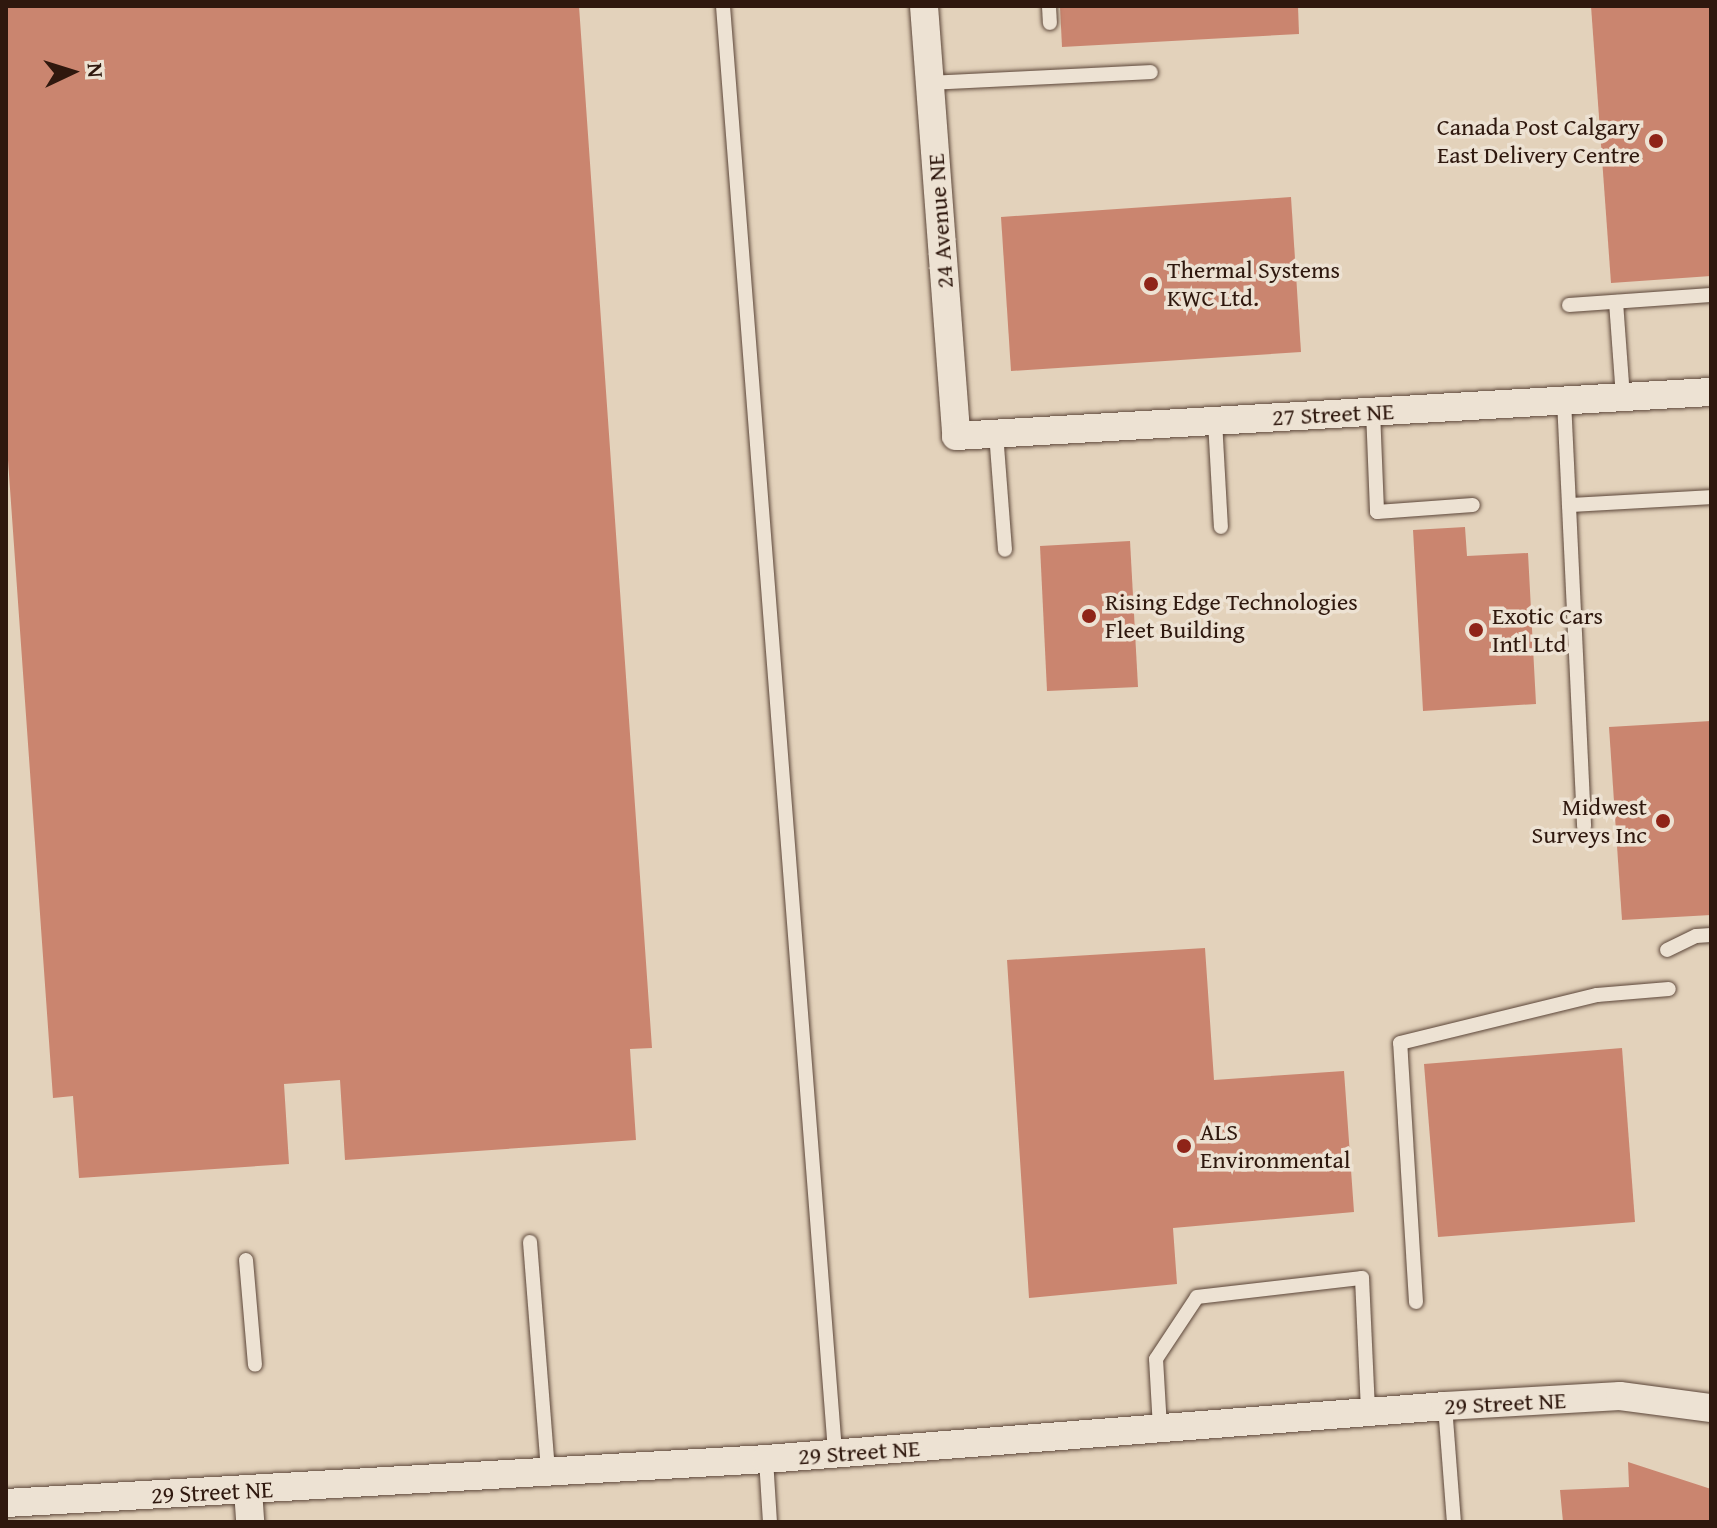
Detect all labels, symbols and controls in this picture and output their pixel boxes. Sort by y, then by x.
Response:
north arrow [32,32,112,112]
text: N [79,62,112,79]
place label: Canada Post Calgary East Delivery Centre [1437,113,1640,169]
marker: Canada Post Calgary East Delivery Centre [1647,132,1665,150]
street label: 24 Avenue NE [921,153,959,289]
place label: Thermal Systems KWC Ltd. [1167,256,1340,312]
marker: Thermal Systems KWC Ltd. [1142,275,1160,293]
street label: 27 Street NE [1271,396,1395,432]
place label: Rising Edge Technologies Fleet Building [1105,588,1358,644]
place label: Exotic Cars Intl Ltd [1492,602,1603,658]
marker: Rising Edge Technologies Fleet Building [1080,607,1098,625]
marker: Exotic Cars Intl Ltd [1467,621,1485,639]
place label: Midwest Surveys Inc [1532,793,1647,849]
marker: Midwest Surveys Inc [1654,812,1672,830]
place label: ALS Environmental [1200,1118,1350,1174]
marker: ALS Environmental [1175,1137,1193,1155]
street label: 29 Street NE [1443,1385,1567,1421]
street label: 29 Street NE [797,1433,921,1471]
street label: 29 Street NE [150,1474,274,1510]

